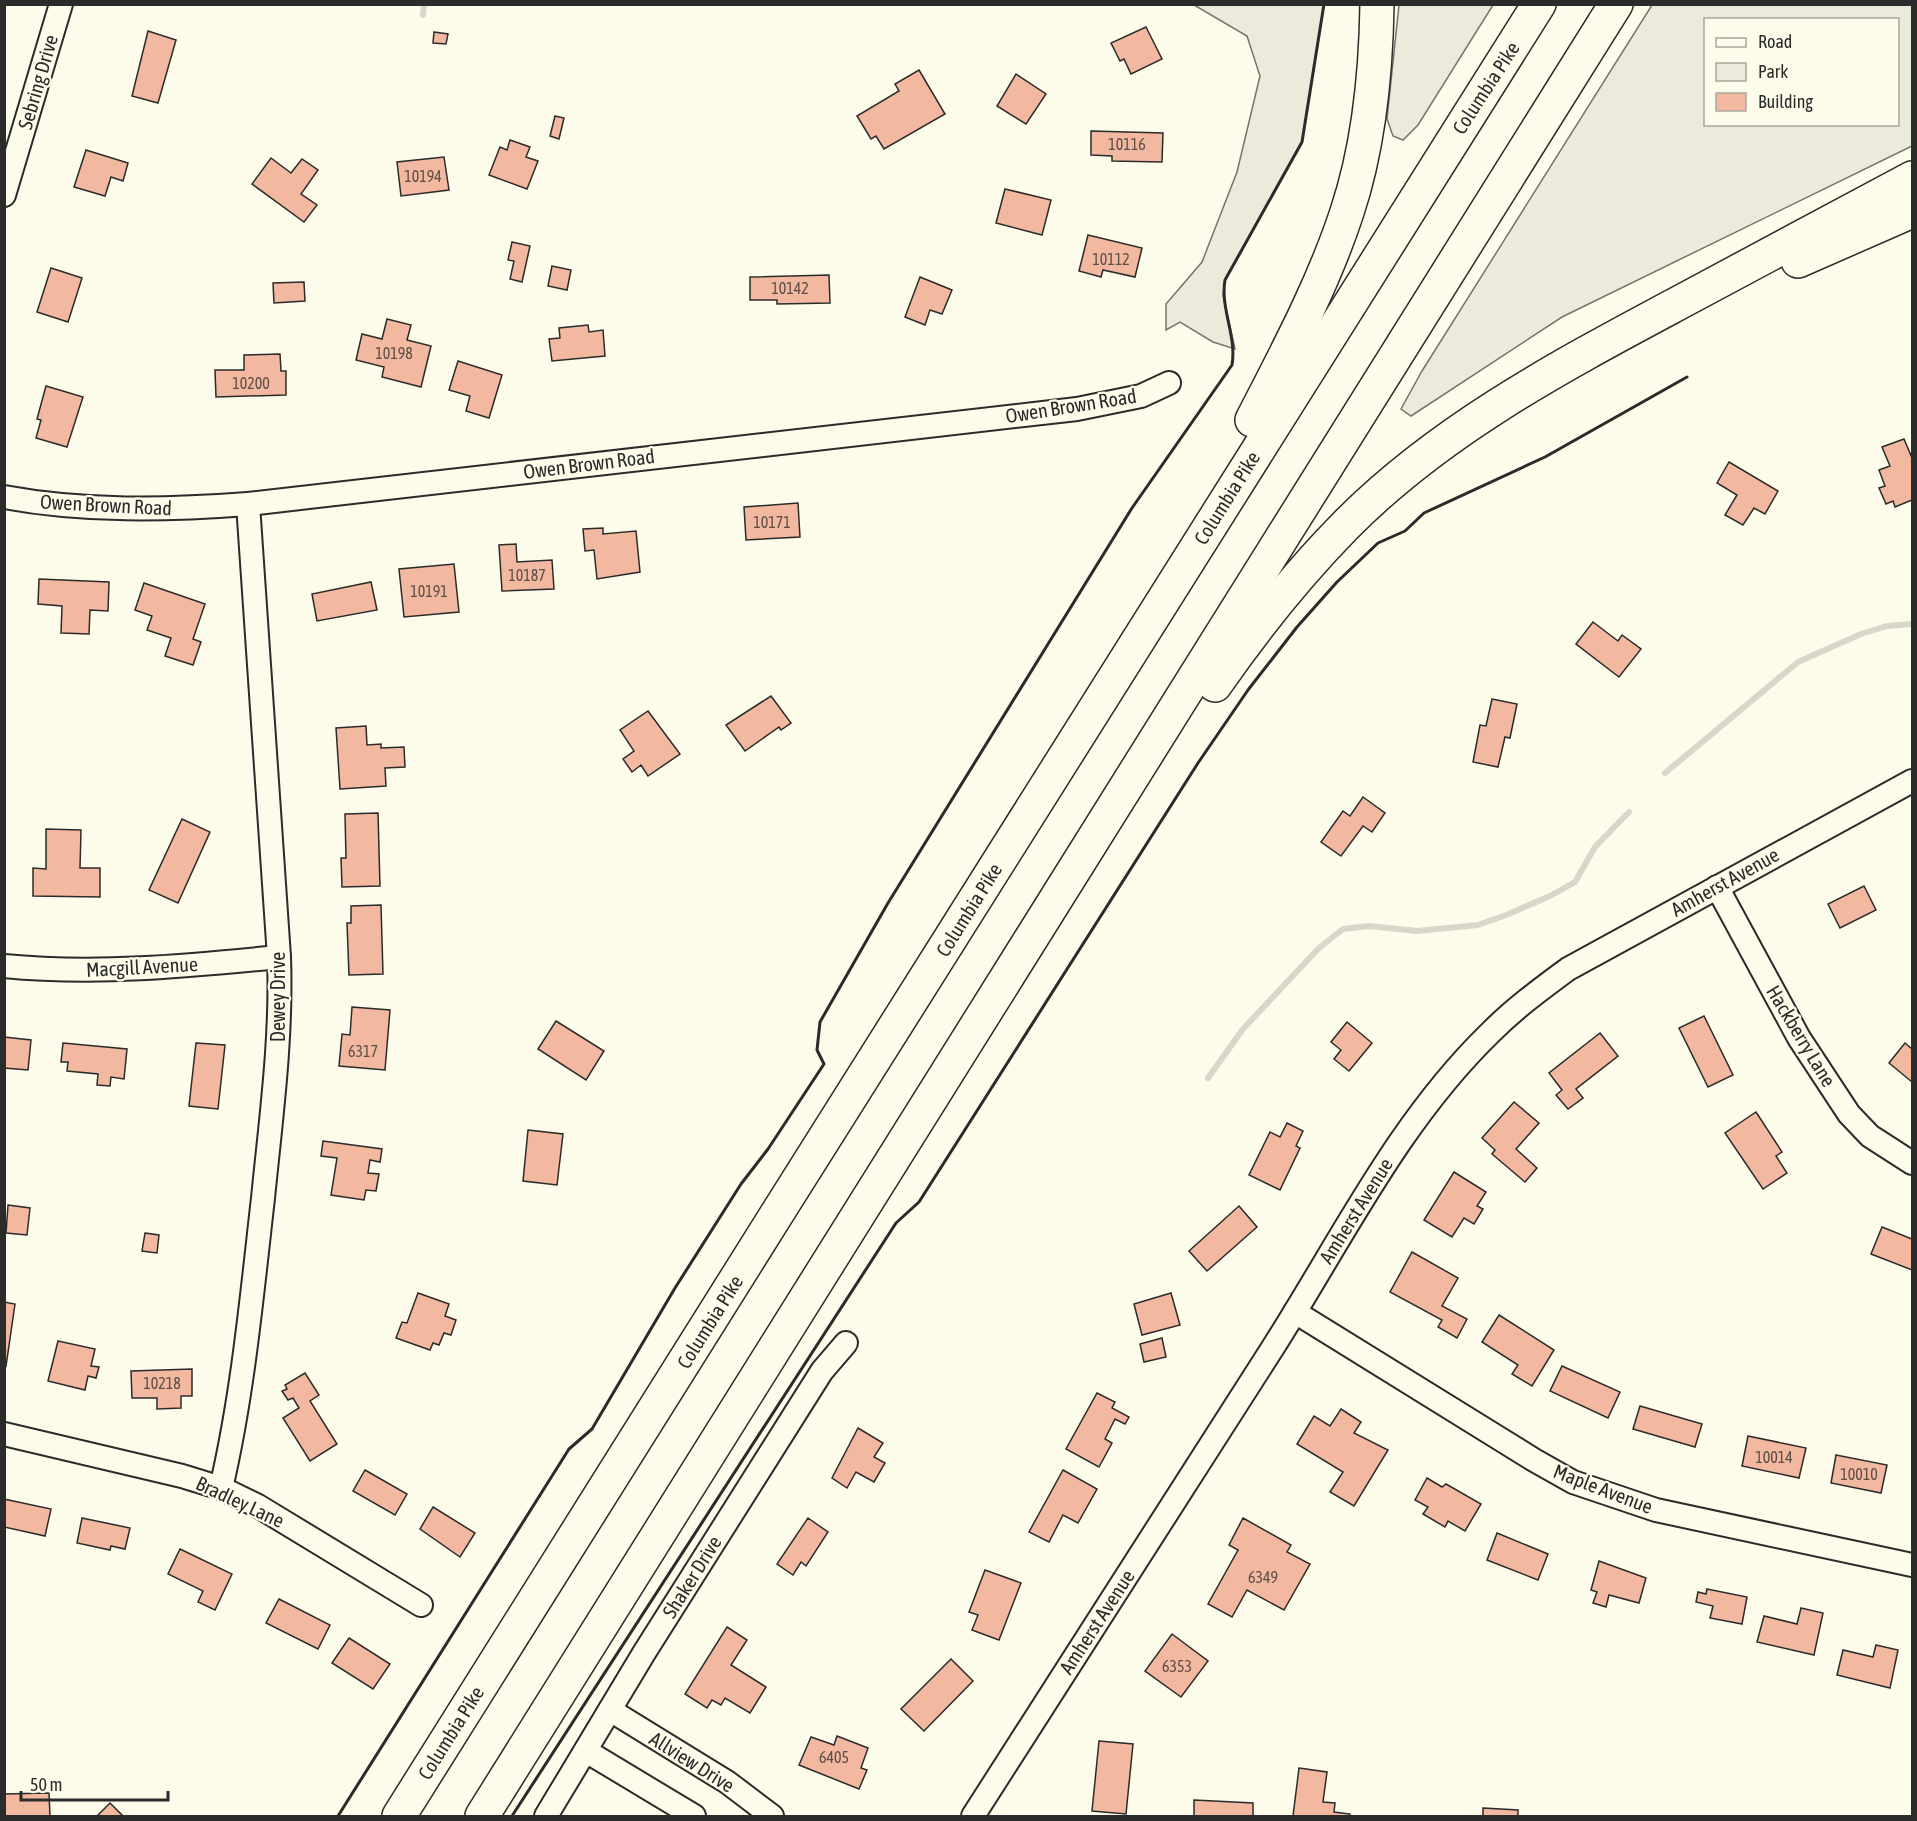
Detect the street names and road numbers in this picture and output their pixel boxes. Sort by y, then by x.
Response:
street label: Sebring Drive [13,32,62,132]
street label: Columbia Pike [1447,37,1524,138]
street label: Owen Brown Road [1004,384,1138,427]
street label: Owen Brown Road [522,444,656,483]
street label: Columbia Pike [1189,447,1264,549]
street label: Owen Brown Road [39,490,173,519]
street label: Amherst Avenue [1667,842,1783,921]
street label: Columbia Pike [931,859,1006,961]
street label: Macgill Avenue [85,952,198,981]
street label: Dewey Drive [266,952,289,1042]
street label: Hackberry Lane [1762,981,1841,1091]
street label: Amherst Avenue [1314,1154,1397,1268]
street label: Columbia Pike [672,1271,747,1373]
street label: Maple Avenue [1550,1459,1656,1518]
street label: Bradley Lane [193,1471,288,1532]
street label: Shaker Drive [657,1531,726,1622]
street label: Amherst Avenue [1054,1565,1139,1678]
street label: Columbia Pike [413,1682,488,1784]
street label: Allview Drive [646,1727,739,1797]

